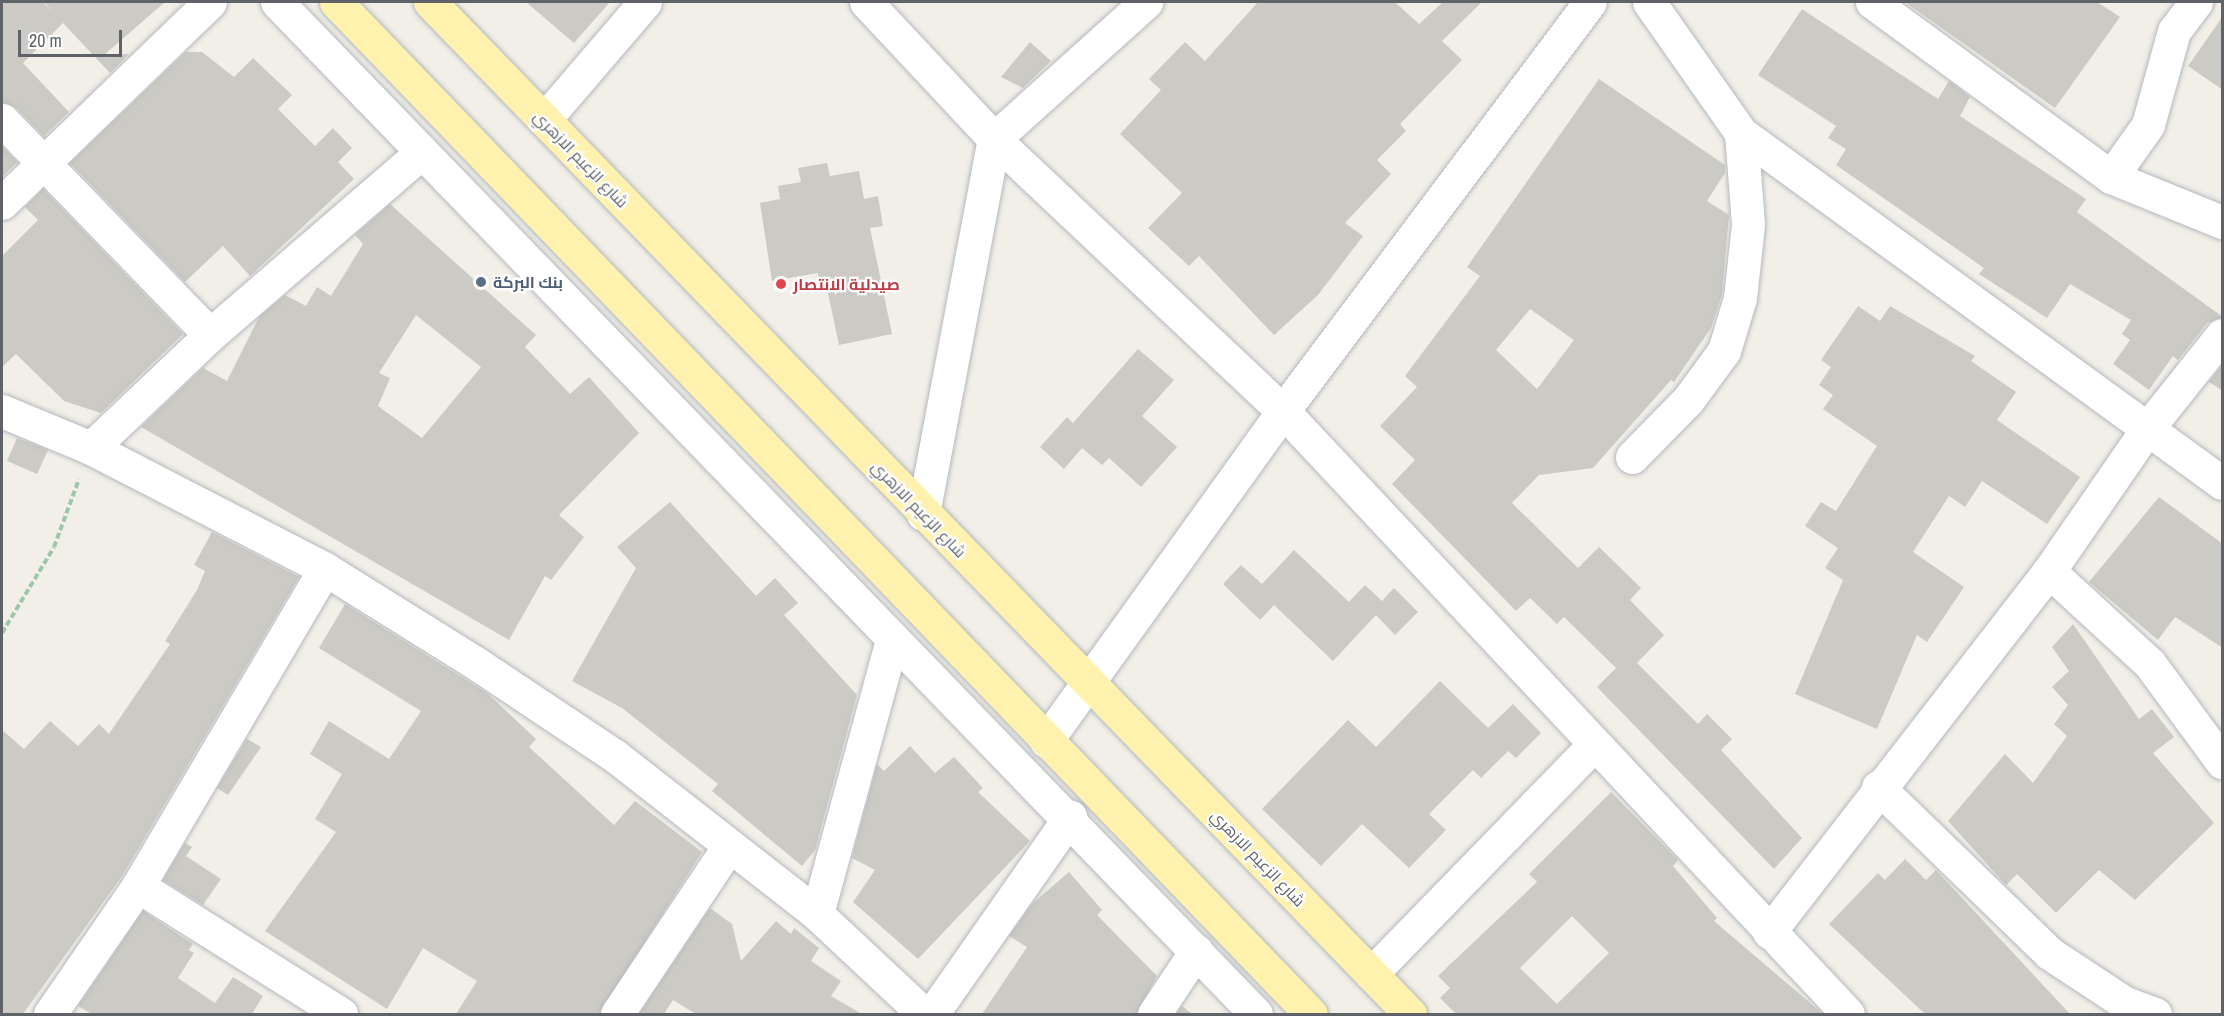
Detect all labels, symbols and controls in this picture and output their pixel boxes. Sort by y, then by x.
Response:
scale bar [21,18,124,56]
text: 20 m [29,28,62,53]
street label: شارع الزعيم الازهري [530,107,632,211]
place label: بنك البركة [493,272,563,292]
place label: صيدلية الانتصار [793,274,900,294]
marker: بنك البركة [474,275,488,289]
marker: صيدلية الانتصار [774,277,788,291]
street label: شارع الزعيم الازهري [868,457,970,561]
street label: شارع الزعيم الازهري [1207,806,1309,910]

